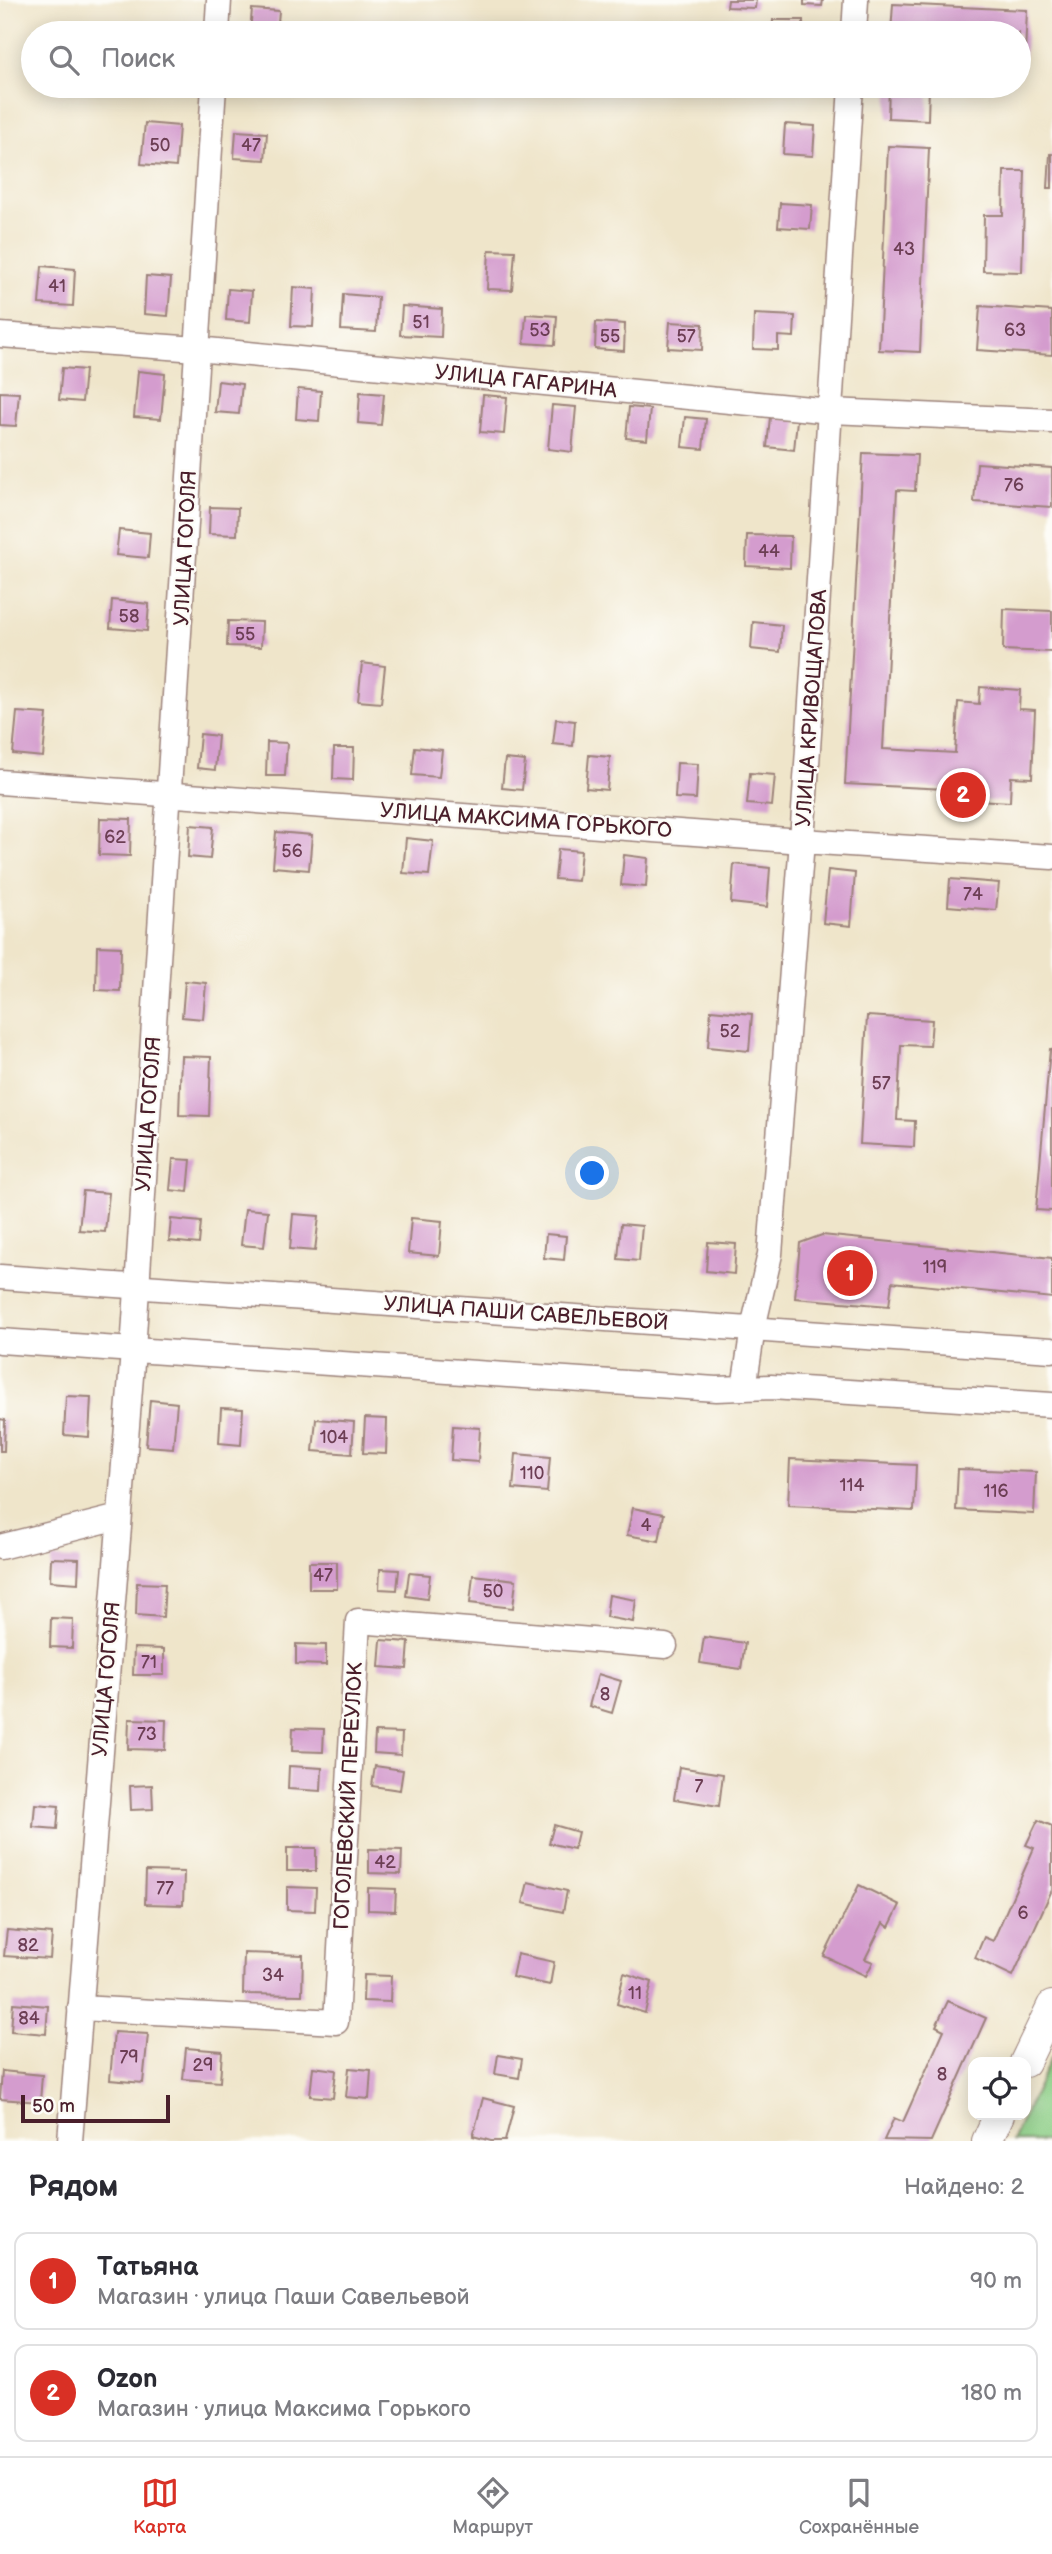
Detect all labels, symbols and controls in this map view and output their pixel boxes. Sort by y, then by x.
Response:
search box [21,21,1031,98]
icon: search [45,41,83,79]
text: Поиск [101,44,175,75]
house number: 50 [150,135,170,156]
house number: 47 [241,135,261,156]
house number: 43 [893,239,915,260]
house number: 41 [48,276,66,297]
house number: 51 [412,312,430,333]
house number: 53 [529,320,551,341]
house number: 63 [1004,320,1026,341]
house number: 55 [600,326,620,347]
house number: 57 [676,326,696,347]
street label: УЛИЦА ГАГАРИНА [434,360,618,404]
street label: УЛИЦА ГОГОЛЯ [169,470,202,627]
house number: 76 [1004,475,1024,496]
house number: 44 [758,541,780,562]
street label: УЛИЦА КРИВОЩАПОВА [791,588,832,828]
house number: 58 [119,606,139,627]
house number: 55 [235,624,255,645]
pin: 2 [940,769,986,821]
street label: УЛИЦА МАКСИМА ГОРЬКОГО [379,798,673,843]
house number: 62 [104,827,126,848]
house number: 56 [281,841,303,862]
house number: 74 [963,884,983,905]
house number: 52 [720,1021,741,1042]
street label: УЛИЦА ГОГОЛЯ [131,1035,166,1193]
house number: 57 [871,1073,891,1094]
your location [575,1156,609,1190]
pin: 1 [827,1247,873,1299]
house number: 119 [923,1257,947,1278]
street label: УЛИЦА ПАШИ САВЕЛЬЕВОЙ [382,1291,669,1336]
house number: 104 [320,1427,348,1448]
house number: 110 [520,1463,544,1484]
house number: 114 [840,1475,864,1496]
house number: 116 [984,1481,1008,1502]
house number: 4 [641,1515,652,1536]
house number: 47 [313,1565,333,1586]
house number: 50 [483,1581,503,1602]
street label: УЛИЦА ГОГОЛЯ [87,1600,126,1758]
house number: 71 [141,1652,157,1673]
street label: ГОГОЛЕВСКИЙ ПЕРЕУЛОК [329,1661,368,1930]
house number: 8 [600,1684,610,1705]
house number: 73 [137,1724,157,1745]
house number: 7 [695,1776,704,1797]
house number: 42 [374,1852,396,1873]
house number: 77 [156,1878,174,1899]
house number: 6 [1018,1903,1029,1924]
house number: 82 [17,1935,39,1956]
house number: 34 [262,1965,284,1986]
house number: 11 [628,1983,642,2004]
house number: 84 [18,2008,40,2029]
house number: 79 [119,2047,139,2068]
house number: 29 [192,2055,214,2076]
map controls [968,2057,1031,2120]
button: locate [968,2057,1031,2120]
house number: 8 [937,2064,947,2085]
scale bar [21,2092,170,2124]
text: 50 m [32,2095,75,2118]
text: Рядом [28,2169,118,2205]
text: Найдено: 2 [904,2173,1024,2201]
text: Татьяна [97,2252,198,2283]
text: 1 [48,2267,58,2295]
text: 90 m [970,2267,1022,2295]
text: Магазин · улица Паши Савельевой [97,2283,470,2311]
text: Ozon [97,2364,158,2395]
text: 2 [46,2379,60,2407]
text: 180 m [961,2379,1022,2407]
text: Магазин · улица Максима Горького [97,2395,471,2423]
tab: Карта [133,2474,186,2539]
tab: Маршрут [452,2474,533,2539]
tab: Сохранённые [799,2474,919,2539]

